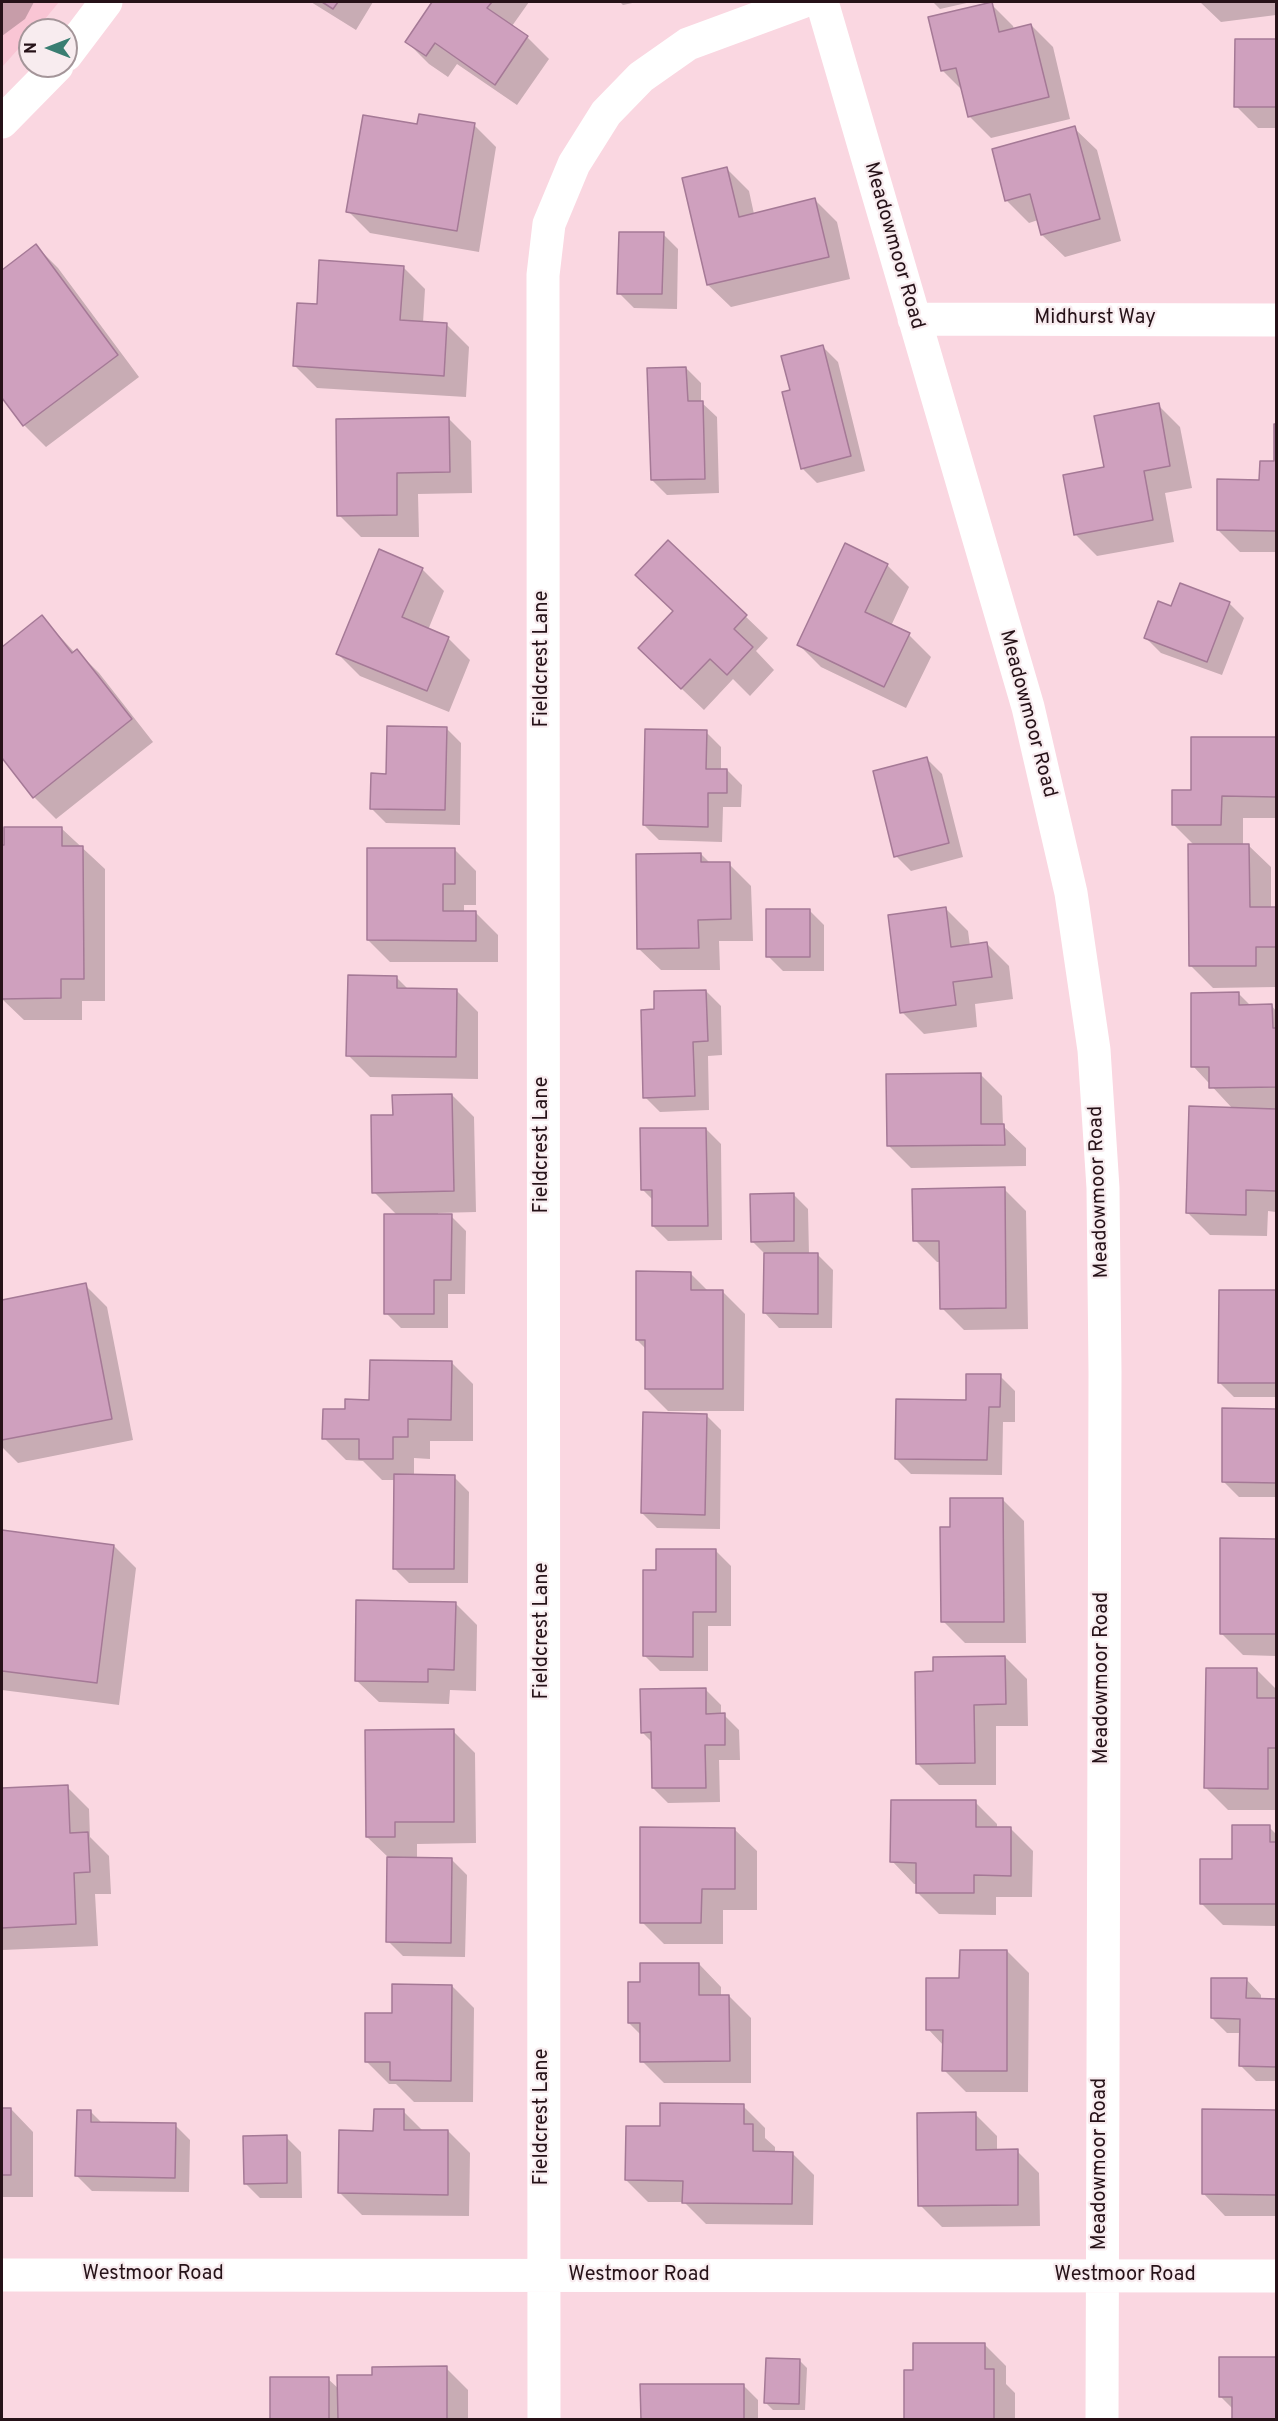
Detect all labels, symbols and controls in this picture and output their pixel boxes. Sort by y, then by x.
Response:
north arrow [18,18,78,78]
text: N [22,42,42,54]
street label: Meadowmoor Road [858,160,928,332]
street label: Midhurst Way [1034,307,1156,331]
street label: Fieldcrest Lane [531,590,555,728]
street label: Meadowmoor Road [993,628,1061,800]
street label: Fieldcrest Lane [531,1076,555,1214]
street label: Meadowmoor Road [1085,1105,1115,1279]
street label: Fieldcrest Lane [531,1562,555,1700]
street label: Meadowmoor Road [1091,1592,1115,1764]
street label: Fieldcrest Lane [531,2048,555,2186]
street label: Meadowmoor Road [1089,2078,1113,2250]
street label: Westmoor Road [82,2263,224,2287]
street label: Westmoor Road [568,2264,710,2288]
street label: Westmoor Road [1054,2264,1196,2288]

